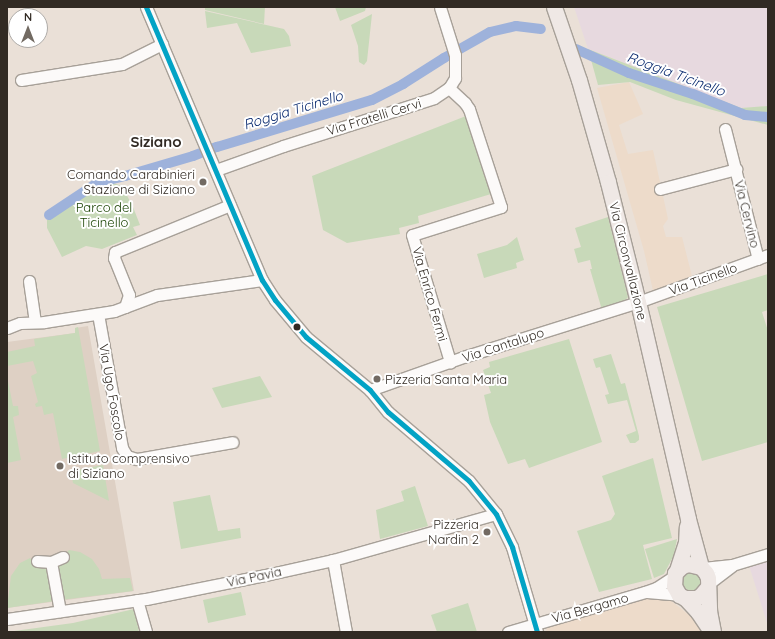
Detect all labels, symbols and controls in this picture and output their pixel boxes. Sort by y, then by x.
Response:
north arrow [8,8,48,48]
text: N [24,10,32,24]
water label: Roggia Ticinello [625,48,727,100]
water label: Roggia Ticinello [241,87,345,133]
street label: Via Fratelli Cervi [325,95,423,139]
district label: Siziano [130,133,182,151]
place label: Comando Carabinieri Stazione di Siziano [67,167,195,198]
marker: Comando Carabinieri Stazione di Siziano [198,177,208,187]
street label: Via Cervino [731,178,763,250]
park label: Parco del Ticinello [76,200,132,231]
street label: Via Circonvallazione [606,200,650,322]
street label: Via Enrico Fermi [409,245,451,343]
street label: Via Ticinello [667,259,739,299]
unlabelled marker [292,322,302,332]
street label: Via Cantalupo [460,324,546,366]
street label: Via Ugo Foscolo [96,342,128,442]
place label: Pizzeria Santa Maria [385,371,507,387]
marker: Pizzeria Santa Maria [372,374,382,384]
place label: Istituto comprensivo di Siziano [68,451,190,482]
marker: Istituto comprensivo di Siziano [55,461,65,471]
place label: Pizzeria Nardin 2 [428,517,479,548]
marker: Pizzeria Nardin 2 [482,527,492,537]
street label: Via Pavia [225,564,283,590]
street label: Via Bergamo [550,590,630,626]

